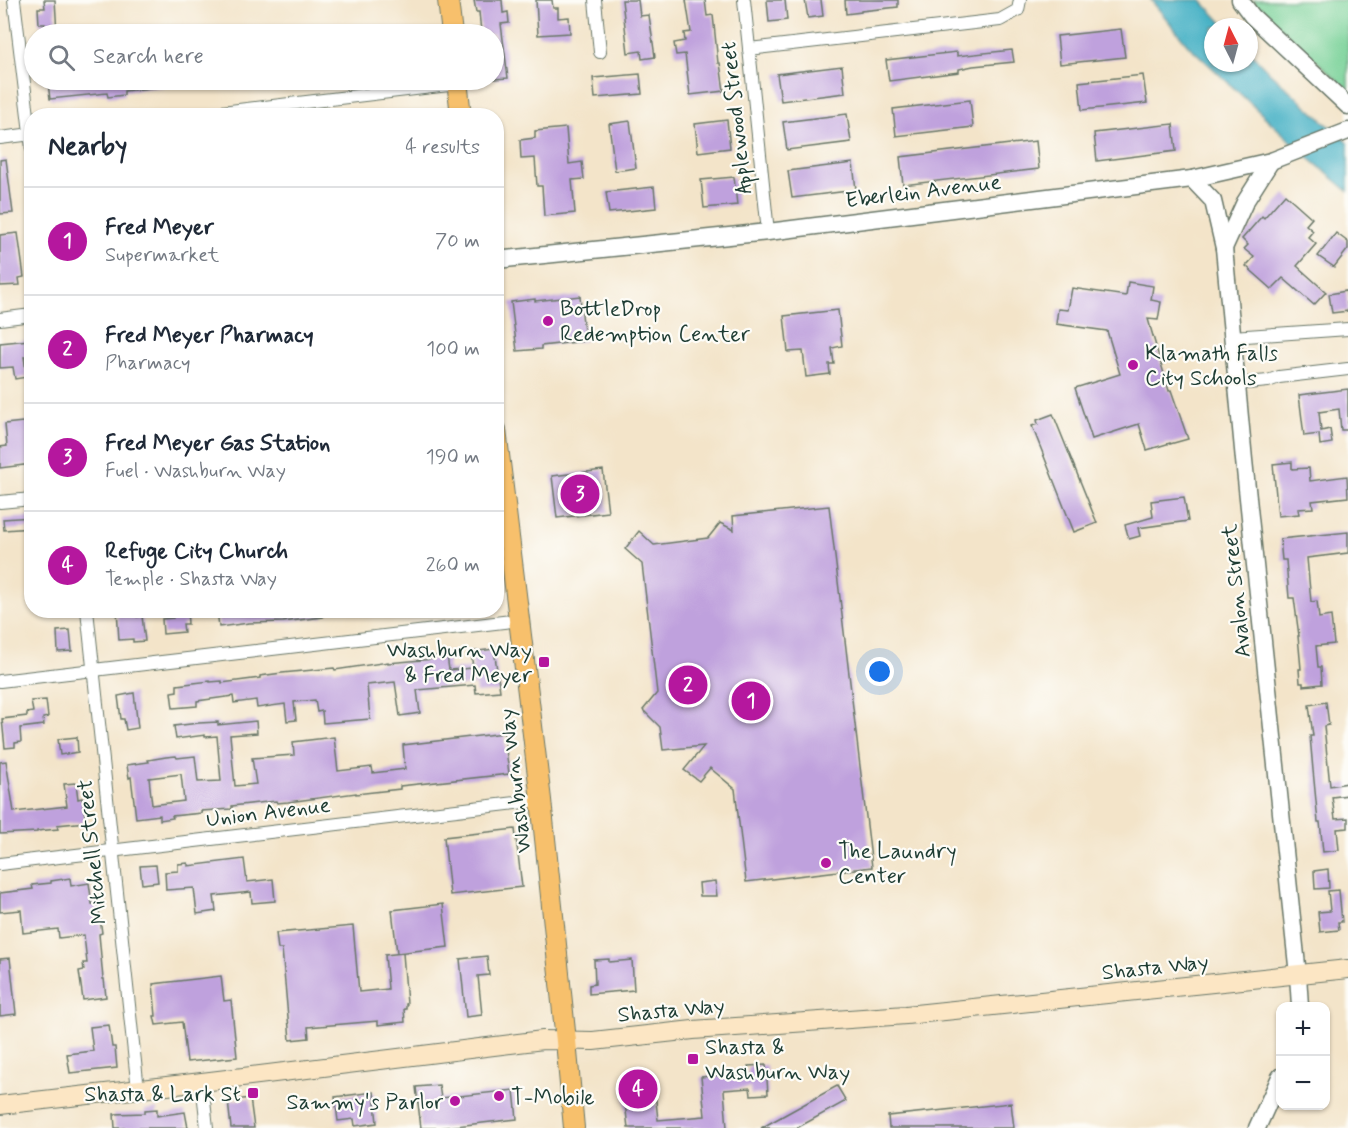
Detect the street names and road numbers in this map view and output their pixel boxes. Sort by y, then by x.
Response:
street label: Applewood Street [715,40,761,195]
street label: Eberlein Avenue [844,169,1003,215]
street label: Avalon Street [1216,522,1258,659]
street label: Washburn Way [493,707,539,855]
street label: Mitchell Street [71,778,115,926]
street label: Union Avenue [205,791,332,834]
street label: Shasta Way [1100,948,1210,988]
street label: Shasta Way [617,992,726,1030]

